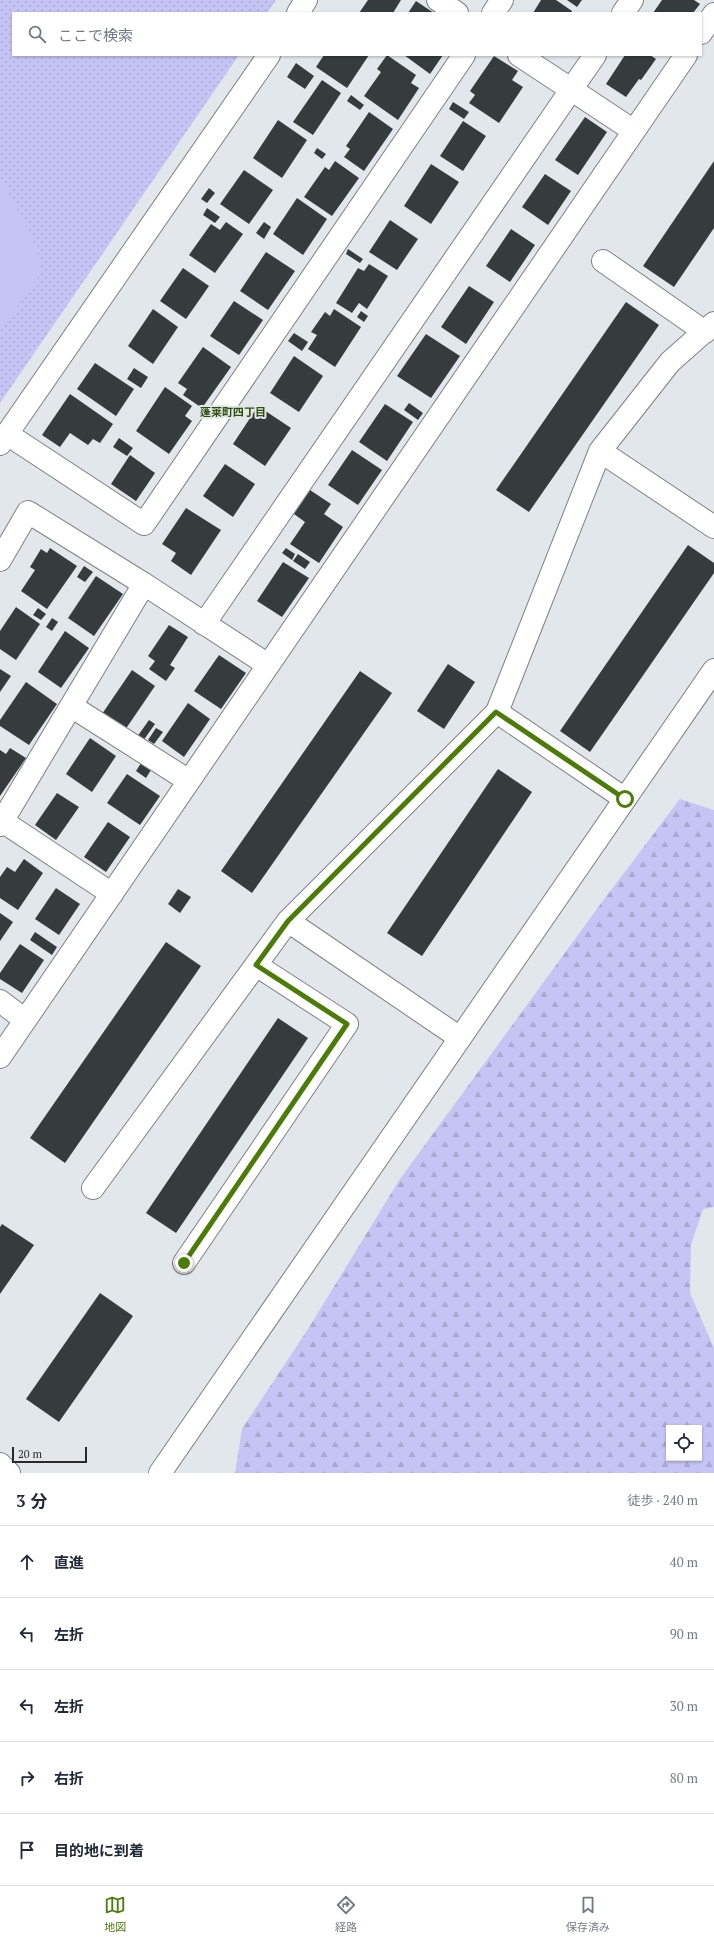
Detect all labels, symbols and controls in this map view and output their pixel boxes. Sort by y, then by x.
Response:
search box [12,12,702,56]
icon: search [26,23,48,45]
text: ここで検索 [58,25,133,45]
district label: 蓬莱町四丁目 [200,405,266,419]
route start [616,790,634,808]
route end [175,1254,193,1272]
map controls [666,1425,702,1461]
button: locate [666,1425,702,1461]
scale bar [12,1445,87,1464]
text: 20 m [18,1447,42,1461]
text: 3 分 [16,1489,47,1512]
text: 徒歩 · 240 m [627,1491,698,1509]
icon: ahead [16,1551,38,1573]
text: 直進 [54,1552,84,1572]
text: 40 m [670,1553,698,1571]
icon: left [16,1623,38,1645]
text: 左折 [54,1624,84,1644]
text: 90 m [670,1625,698,1643]
icon: left [16,1695,38,1717]
text: 左折 [54,1696,84,1716]
text: 30 m [670,1697,698,1715]
icon: right [16,1767,38,1789]
text: 右折 [54,1768,84,1788]
text: 80 m [670,1769,698,1787]
icon: arrive [16,1839,38,1861]
text: 目的地に到着 [54,1840,144,1860]
tab: 地図 [104,1894,126,1934]
tab: 経路 [335,1894,357,1934]
tab: 保存済み [566,1894,610,1934]

